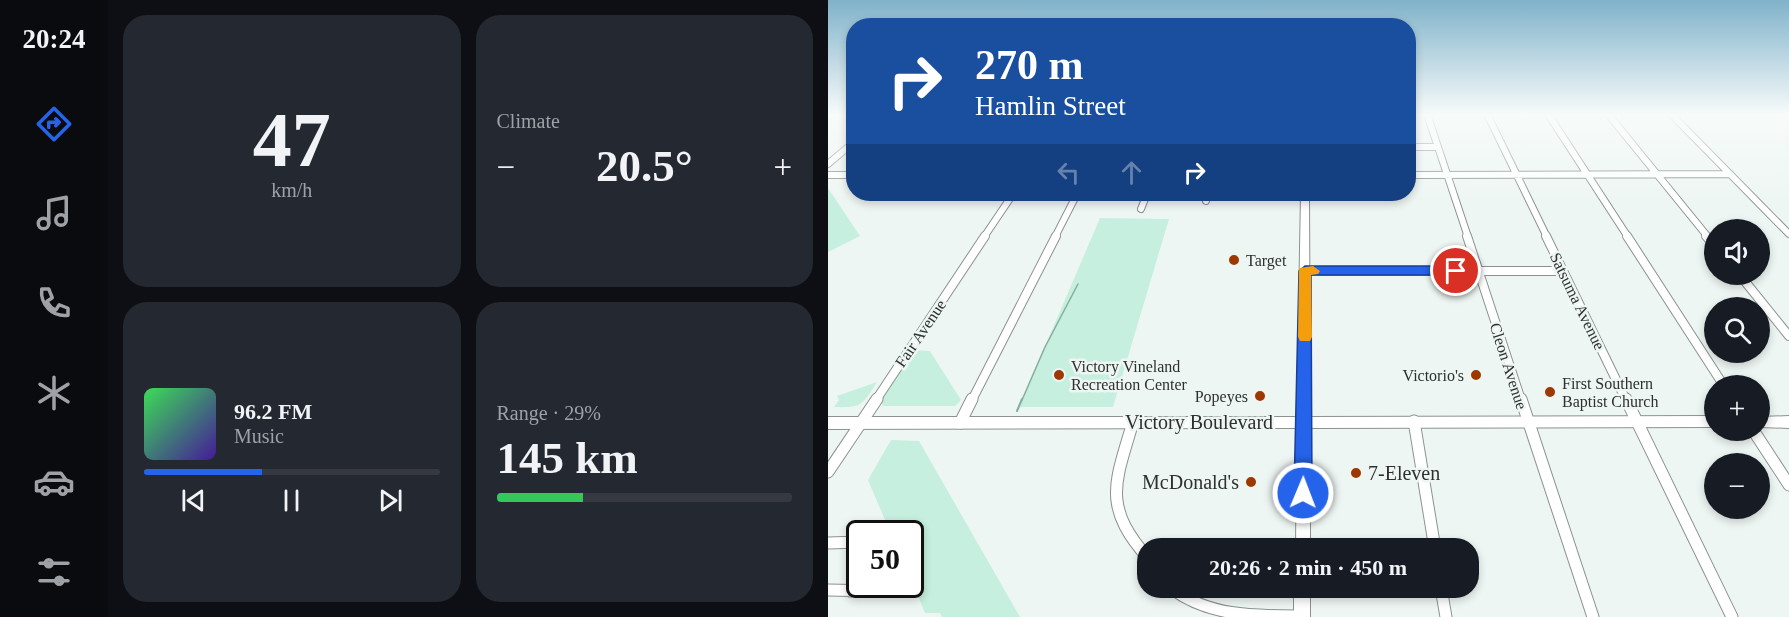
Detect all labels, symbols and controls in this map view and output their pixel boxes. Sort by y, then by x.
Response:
text: 20:24 [23,24,86,54]
icon: right [876,42,954,120]
text: 270 m [975,42,1084,88]
text: Hamlin Street [975,91,1126,121]
text: 47 [253,96,331,183]
icon: directions [33,103,75,145]
text: Climate [497,110,560,132]
text: 20.5° [596,141,693,191]
text: − [497,149,515,185]
text: + [773,149,792,185]
icon: left [1052,156,1085,189]
icon: ahead [1115,156,1148,189]
icon: right [1178,156,1211,189]
text: km/h [271,179,312,201]
icon: music [33,192,75,234]
map controls [1704,219,1770,519]
button: sound [1704,219,1770,285]
pin [1430,245,1481,296]
street label: Satsuma Avenue [1547,250,1608,353]
place label: Target [1246,252,1287,270]
marker: Target [1227,253,1241,267]
icon: arrive [1439,254,1472,287]
icon: phone [33,282,75,324]
street label: Fair Avenue [892,296,949,370]
button: search [1704,297,1770,363]
street label: Cleon Avenue [1487,321,1530,412]
place label: Victory Vineland Recreation Center [1071,358,1188,393]
place label: Victorio's [1403,367,1464,384]
marker: Victory Vineland Recreation Center [1052,368,1066,382]
marker: Victorio's [1469,368,1483,382]
icon: climate [33,372,75,414]
place label: First Southern Baptist Church [1562,375,1658,411]
button: + [1704,375,1770,441]
marker: First Southern Baptist Church [1543,385,1557,399]
place label: Popeyes [1195,388,1248,406]
marker: Popeyes [1253,389,1267,403]
text: 96.2 FM [234,399,312,424]
text: Range · 29% [497,402,601,424]
street label: Victory Boulevard [1125,411,1273,434]
text: Music [234,425,284,447]
text: 145 km [497,433,638,483]
button: − [1704,453,1770,519]
icon: car [33,461,75,503]
position arrow [1271,461,1335,525]
place label: 7-Eleven [1368,462,1440,484]
marker: 7-Eleven [1349,466,1363,480]
place label: McDonald's [1142,471,1239,493]
marker: McDonald's [1244,475,1258,489]
icon: previous [177,484,210,517]
icon: pause [275,484,308,517]
icon: next [374,484,407,517]
speed limit sign: 50 [846,520,924,598]
icon: filters [33,551,75,593]
text: 20:26 · 2 min · 450 m [1209,555,1407,580]

